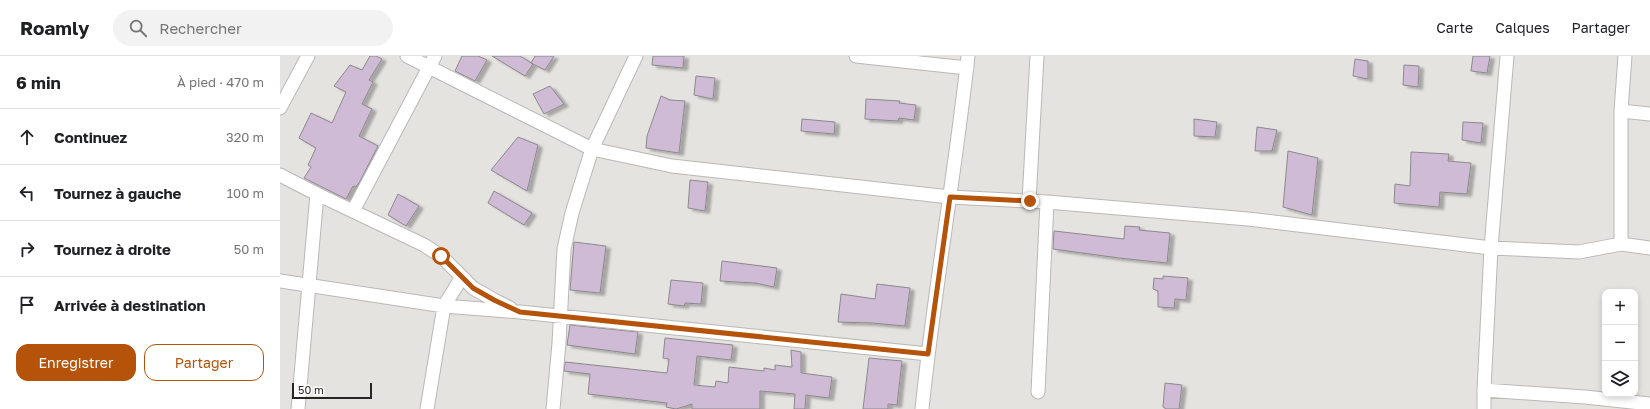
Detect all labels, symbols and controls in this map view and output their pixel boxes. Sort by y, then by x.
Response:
search box [113,10,393,46]
text: Roamly [20,16,89,39]
icon: search [127,17,149,39]
text: Rechercher [159,19,242,37]
text: Carte [1436,19,1473,36]
text: Calques [1495,19,1550,36]
text: Partager [1572,19,1630,36]
text: 6 min [16,72,61,93]
text: À pied · 470 m [177,74,264,90]
icon: ahead [16,126,38,148]
text: Continuez [54,128,127,146]
text: 320 m [226,129,264,145]
icon: left [16,182,38,204]
text: Tournez à gauche [54,184,181,202]
text: 100 m [227,185,264,201]
route end [1021,192,1039,210]
icon: right [16,238,38,260]
text: Tournez à droite [54,240,171,258]
text: 50 m [234,241,264,257]
route start [432,247,450,265]
map controls [1602,289,1638,397]
button: + [1602,289,1638,325]
icon: arrive [16,294,38,316]
text: Arrivée à destination [54,296,206,314]
button: − [1602,325,1638,361]
button: Enregistrer [16,344,136,381]
button: Partager [144,344,264,381]
button: layers [1602,361,1638,397]
scale bar [292,381,372,400]
text: 50 m [298,383,324,396]

